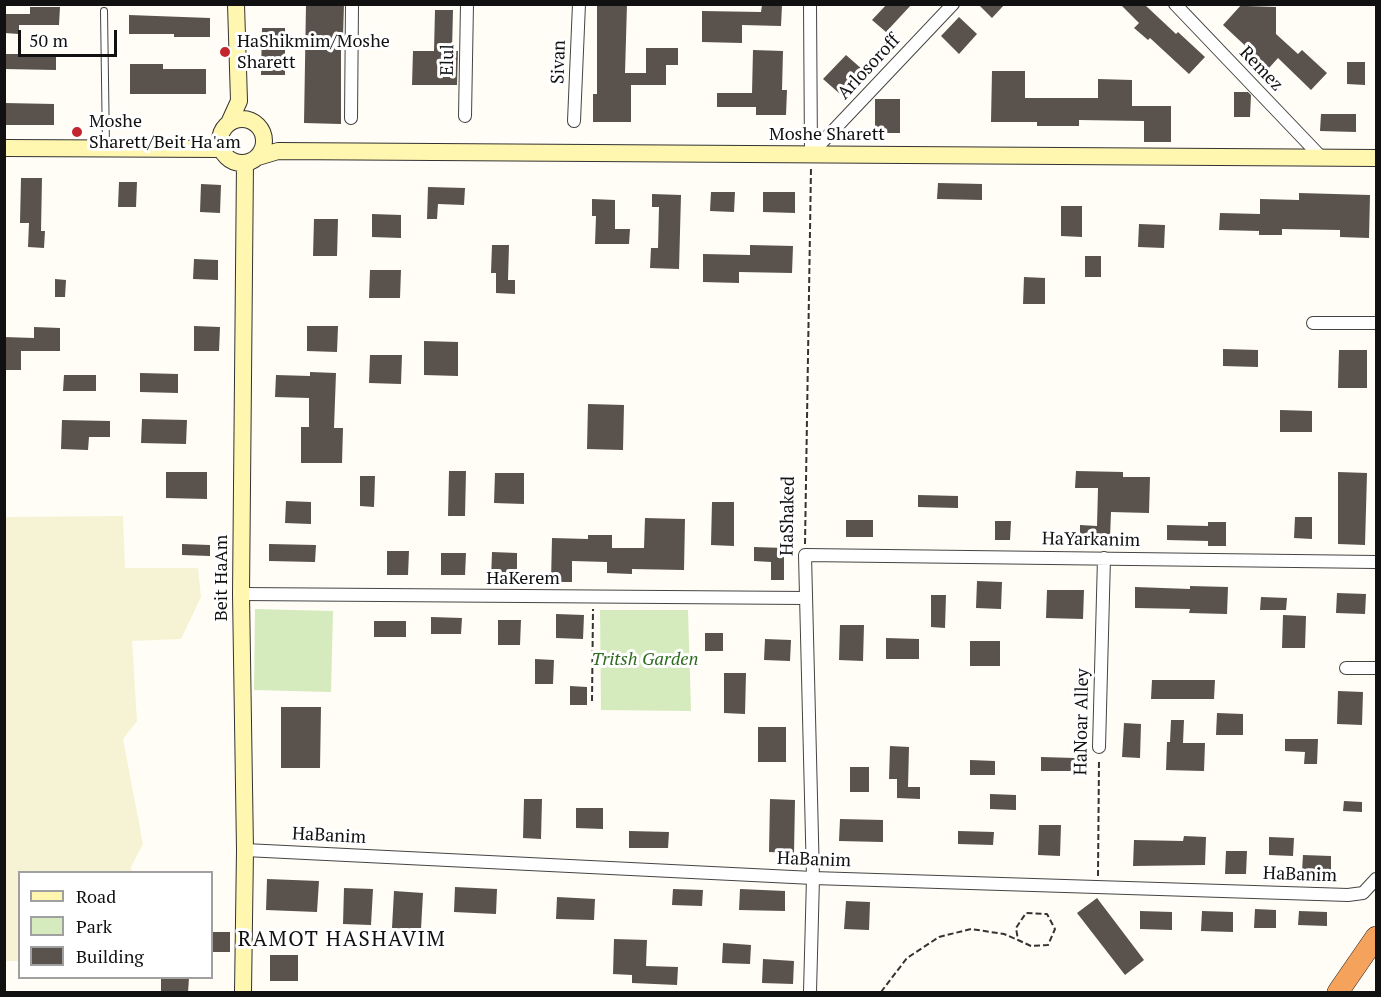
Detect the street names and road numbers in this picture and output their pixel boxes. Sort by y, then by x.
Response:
street label: Arlosoroff [833,30,905,104]
street label: Sivan [547,40,571,84]
street label: Remez [1235,42,1287,96]
street label: Elul [437,44,459,76]
street label: Moshe Sharett [769,124,885,146]
street label: HaShaked [777,476,799,556]
street label: HaYarkanim [1042,528,1140,552]
street label: Beit HaAm [211,535,233,621]
street label: HaKerem [486,568,560,590]
street label: HaNoar Alley [1070,668,1094,776]
street label: HaBanim [291,823,367,849]
street label: HaBanim [777,848,851,872]
street label: HaBanim [1263,863,1337,887]

